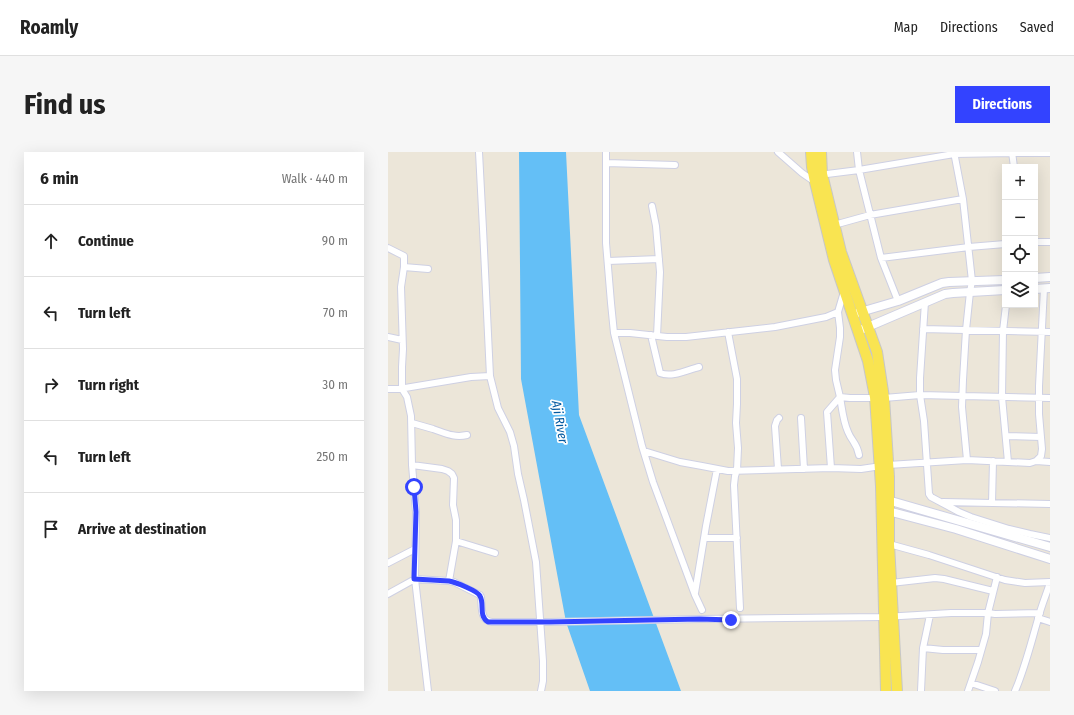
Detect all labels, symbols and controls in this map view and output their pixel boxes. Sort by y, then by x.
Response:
text: Roamly [20,16,78,39]
text: Map [894,19,918,36]
text: Directions [940,19,998,36]
text: Saved [1020,19,1054,36]
button: Directions [955,86,1050,123]
text: Find us [24,88,106,121]
map controls [1002,164,1038,308]
button: + [1002,164,1038,200]
text: 6 min [40,168,79,189]
text: Walk · 440 m [282,171,348,186]
button: − [1002,200,1038,236]
icon: ahead [40,230,62,252]
text: Continue [78,232,134,250]
text: 90 m [322,233,348,248]
button: locate [1002,236,1038,272]
button: layers [1002,272,1038,308]
icon: left [40,302,62,324]
text: Turn left [78,304,131,322]
text: 70 m [323,305,348,320]
icon: right [40,374,62,396]
text: Turn right [78,376,139,394]
text: 30 m [322,377,348,392]
water label: Aji River [549,399,571,445]
icon: left [40,446,62,468]
text: Turn left [78,448,131,466]
text: 250 m [316,449,348,464]
route start [405,478,423,496]
icon: arrive [40,518,62,540]
text: Arrive at destination [78,520,206,538]
route end [722,611,740,629]

